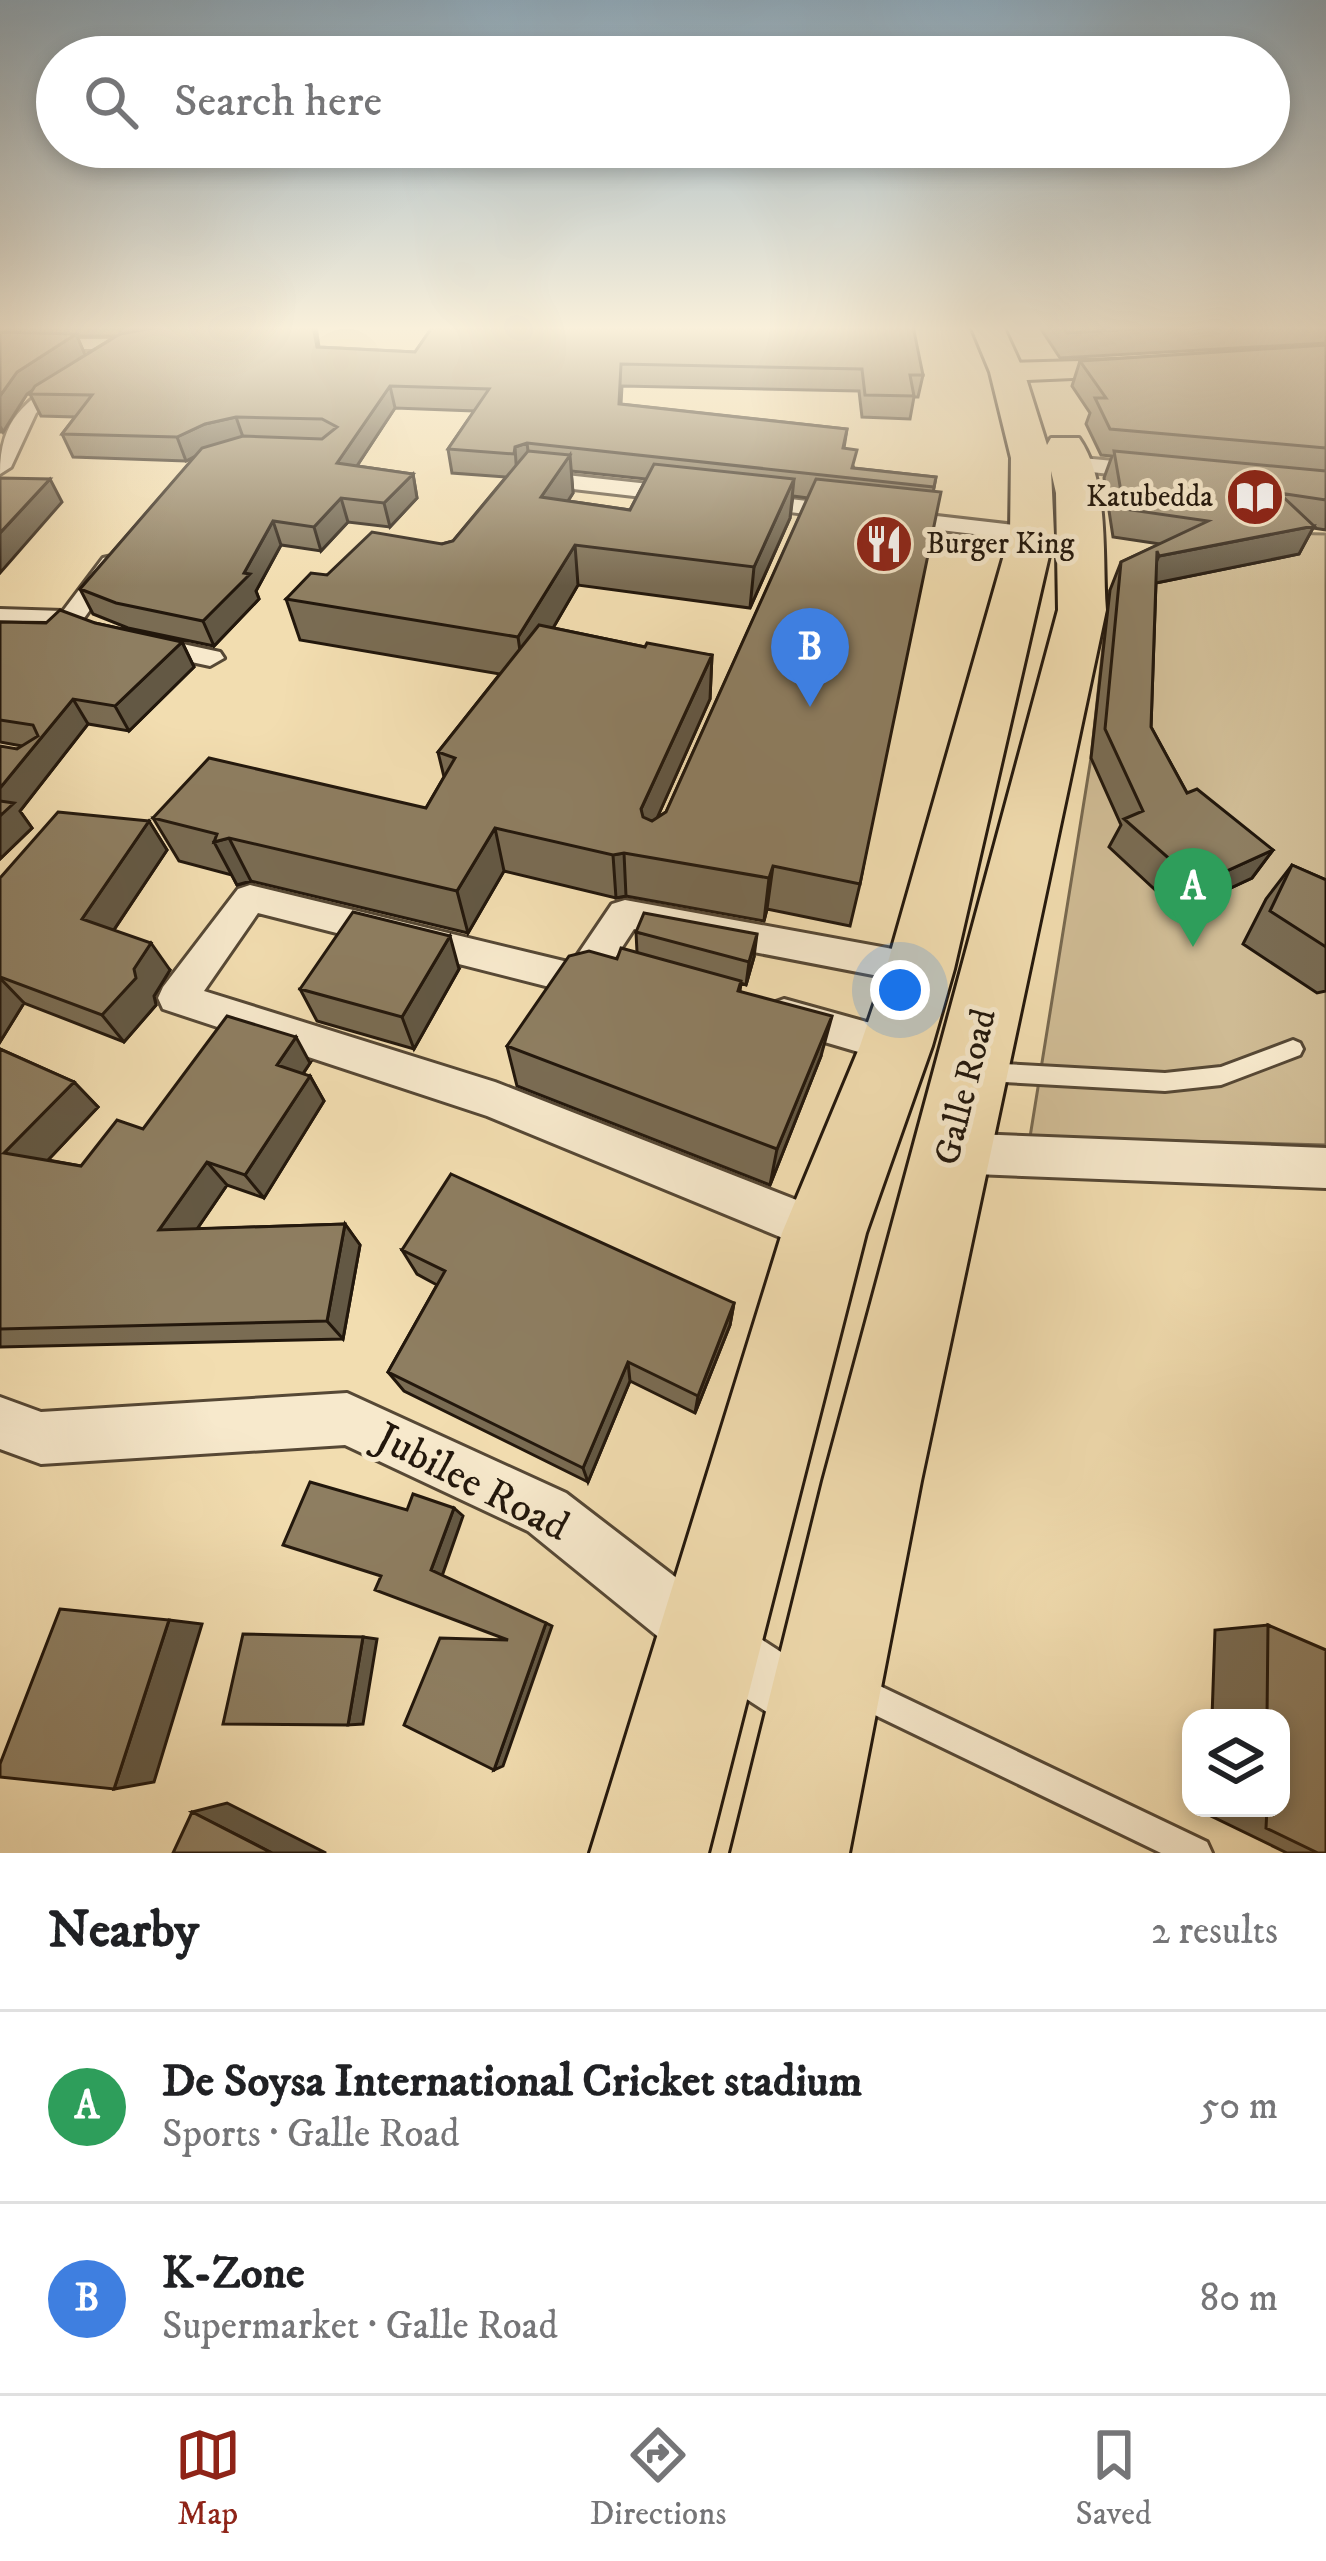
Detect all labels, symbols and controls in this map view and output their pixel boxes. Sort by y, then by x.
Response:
search box [36,36,1290,168]
icon: search [78,69,144,135]
text: Search here [174,74,382,130]
library icon: Katubedda [1224,466,1286,528]
place label: Katubedda [1086,479,1213,516]
restaurant icon: Burger King [853,513,915,575]
place label: Burger King [926,526,1075,563]
pin: B [771,608,849,707]
pin: A [1154,848,1232,947]
your location [870,960,930,1020]
street label: Galle Road [925,1004,1007,1170]
street label: Jubilee Road [363,1410,577,1554]
map controls [1182,1709,1290,1817]
button: layers [1182,1709,1290,1817]
text: Nearby [48,1899,199,1963]
text: 2 results [1151,1907,1278,1956]
text: De Soysa International Cricket stadium [162,2054,862,2110]
text: A [75,2082,99,2131]
text: 50 m [1200,2082,1278,2131]
text: Sports · Galle Road [162,2110,459,2159]
text: K-Zone [162,2246,305,2302]
text: B [75,2274,99,2323]
text: 80 m [1200,2274,1278,2323]
text: Supermarket · Galle Road [162,2302,558,2351]
tab: Map [175,2422,241,2535]
tab: Directions [590,2422,726,2535]
tab: Saved [1076,2422,1151,2535]

